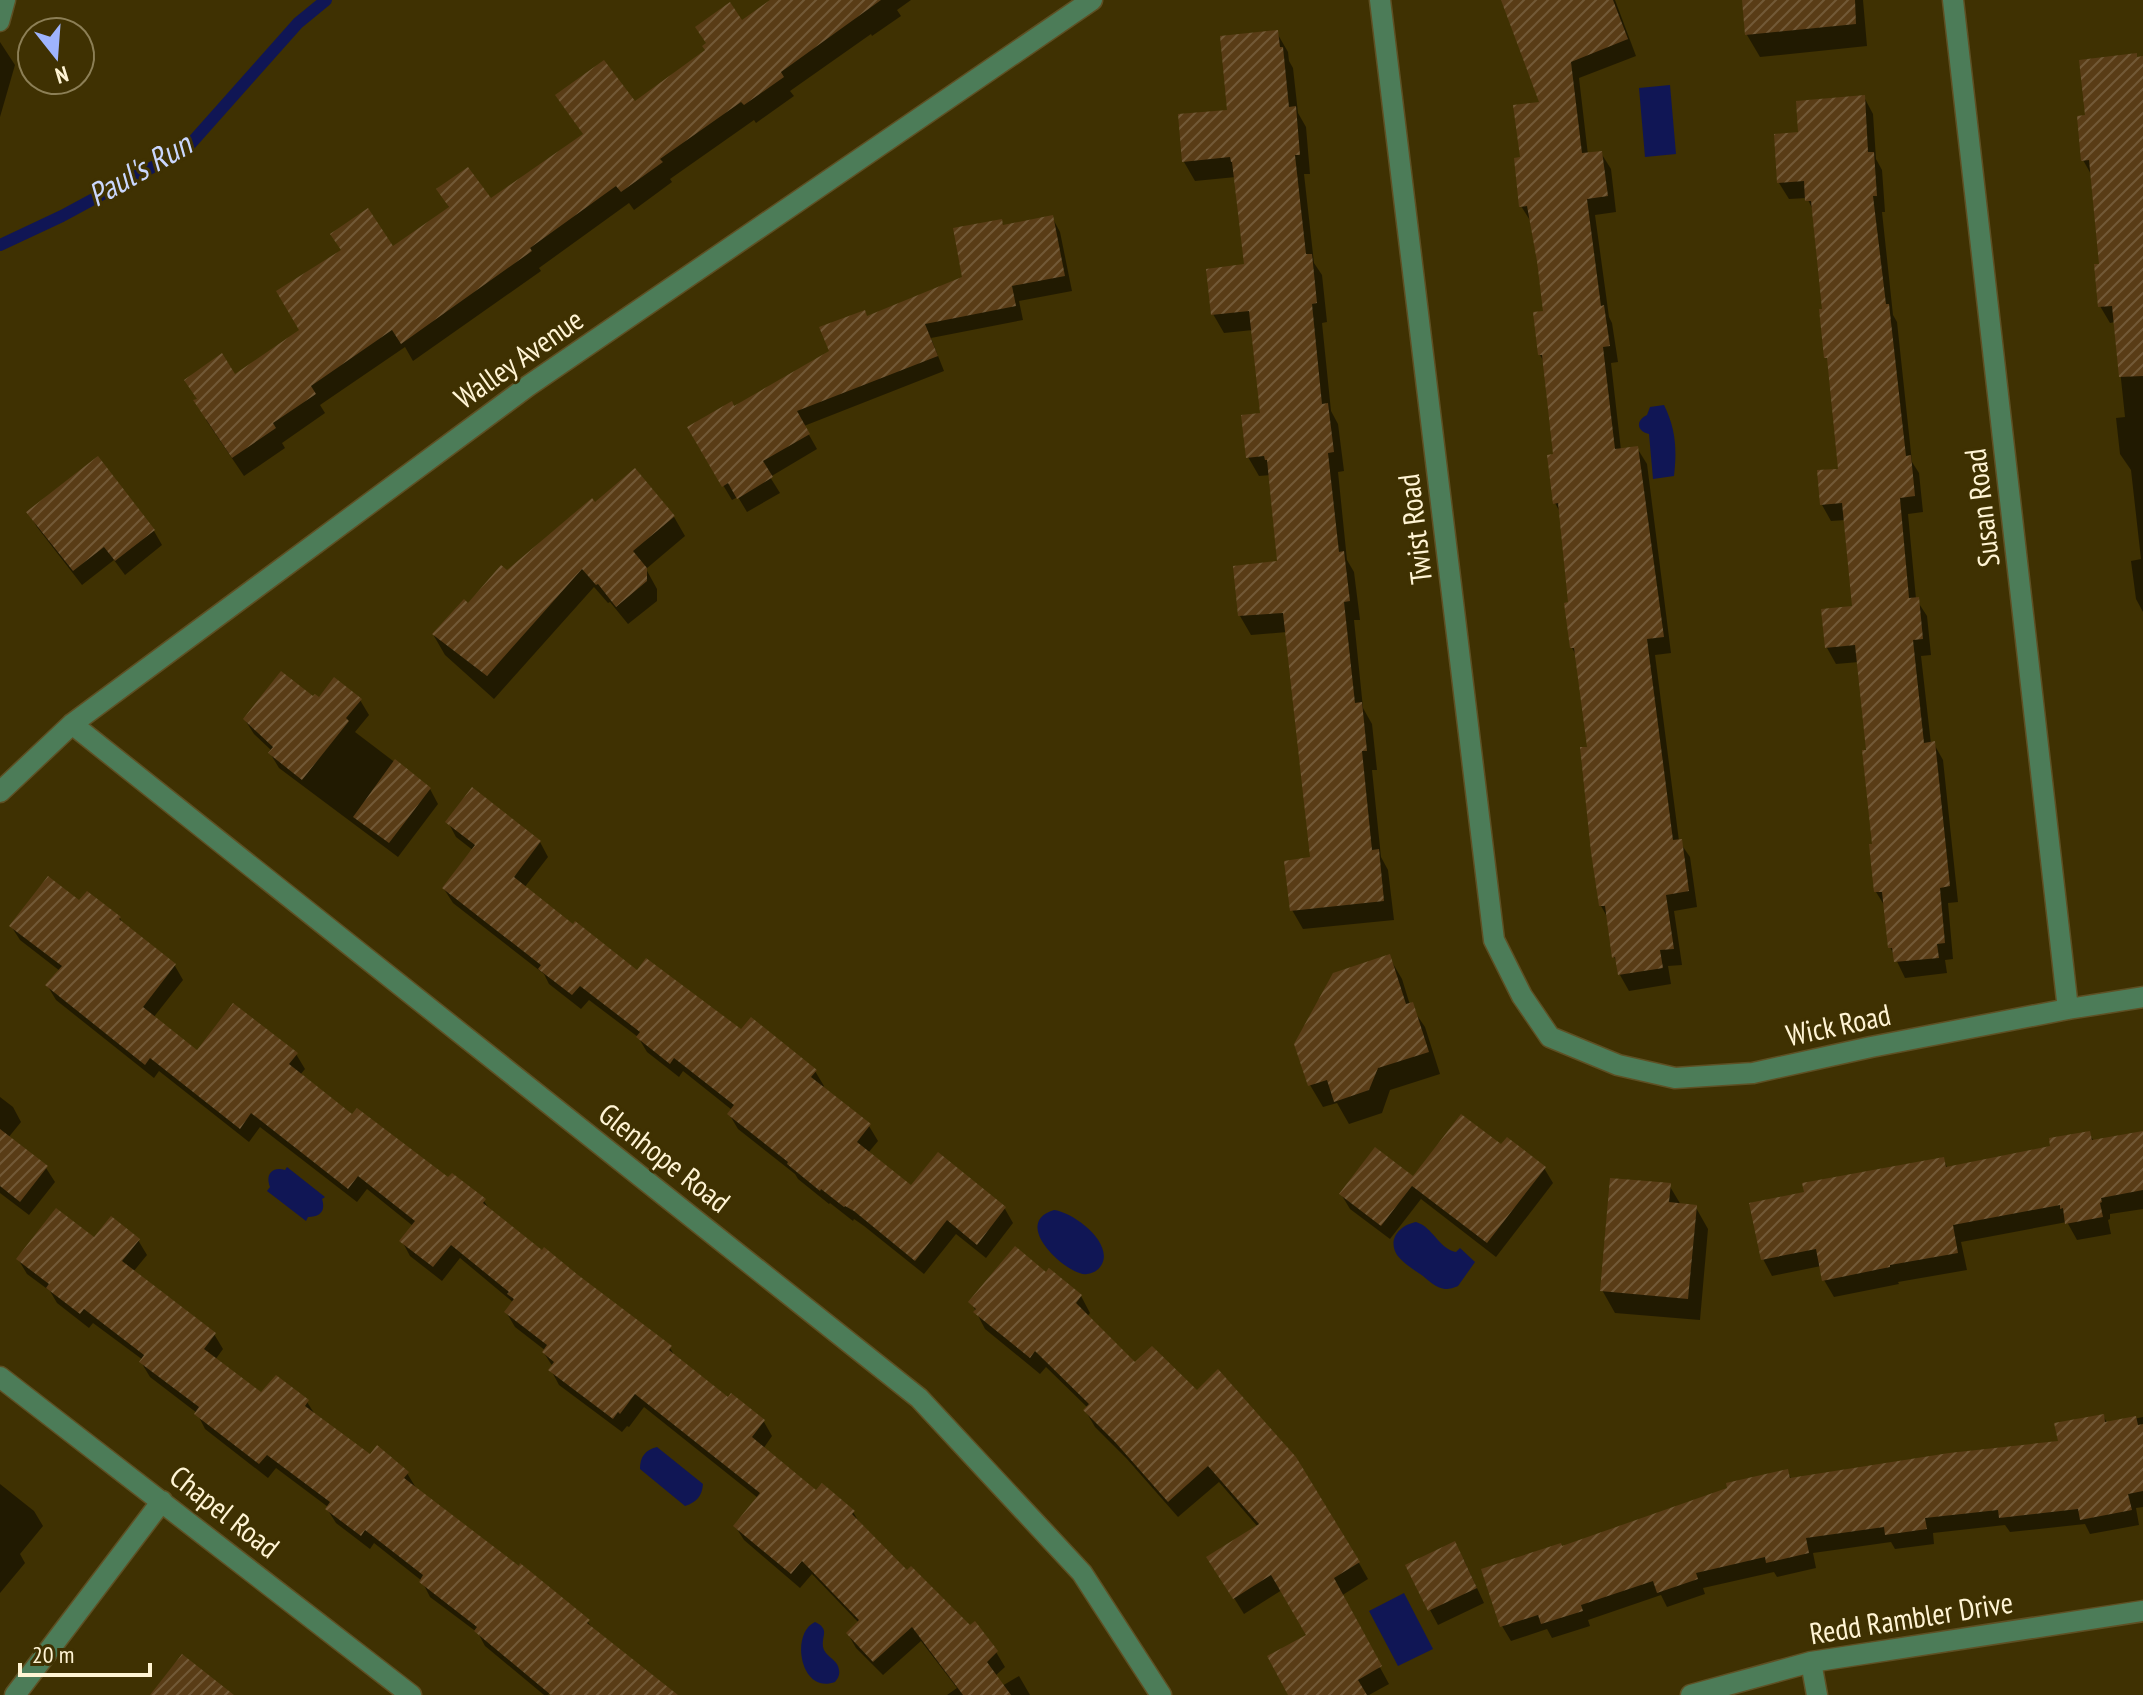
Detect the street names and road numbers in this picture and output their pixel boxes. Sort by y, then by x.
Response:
street label: Walley Avenue [446,299,590,417]
street label: Susan Road [1954,447,2008,569]
street label: Twist Road [1388,472,1440,586]
street label: Wick Road [1782,994,1894,1054]
street label: Glenhope Road [591,1093,739,1221]
street label: Chapel Road [162,1456,288,1566]
street label: Redd Rambler Drive [1807,1582,2015,1652]

